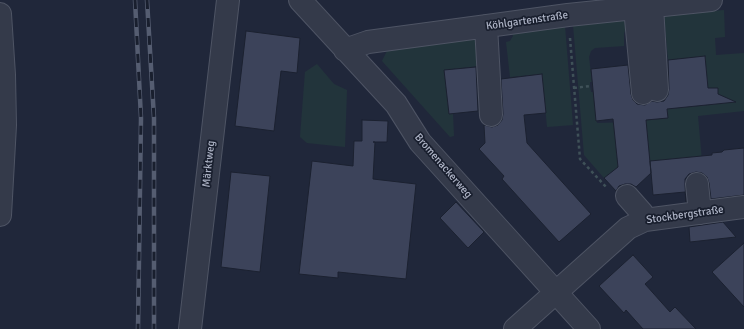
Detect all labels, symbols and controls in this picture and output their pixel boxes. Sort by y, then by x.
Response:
street label: Köhlgartenstraße [485,9,569,33]
street label: Bromenackerweg [411,131,475,201]
street label: Märktweg [200,140,218,188]
street label: Stockbergstraße [645,203,725,227]

